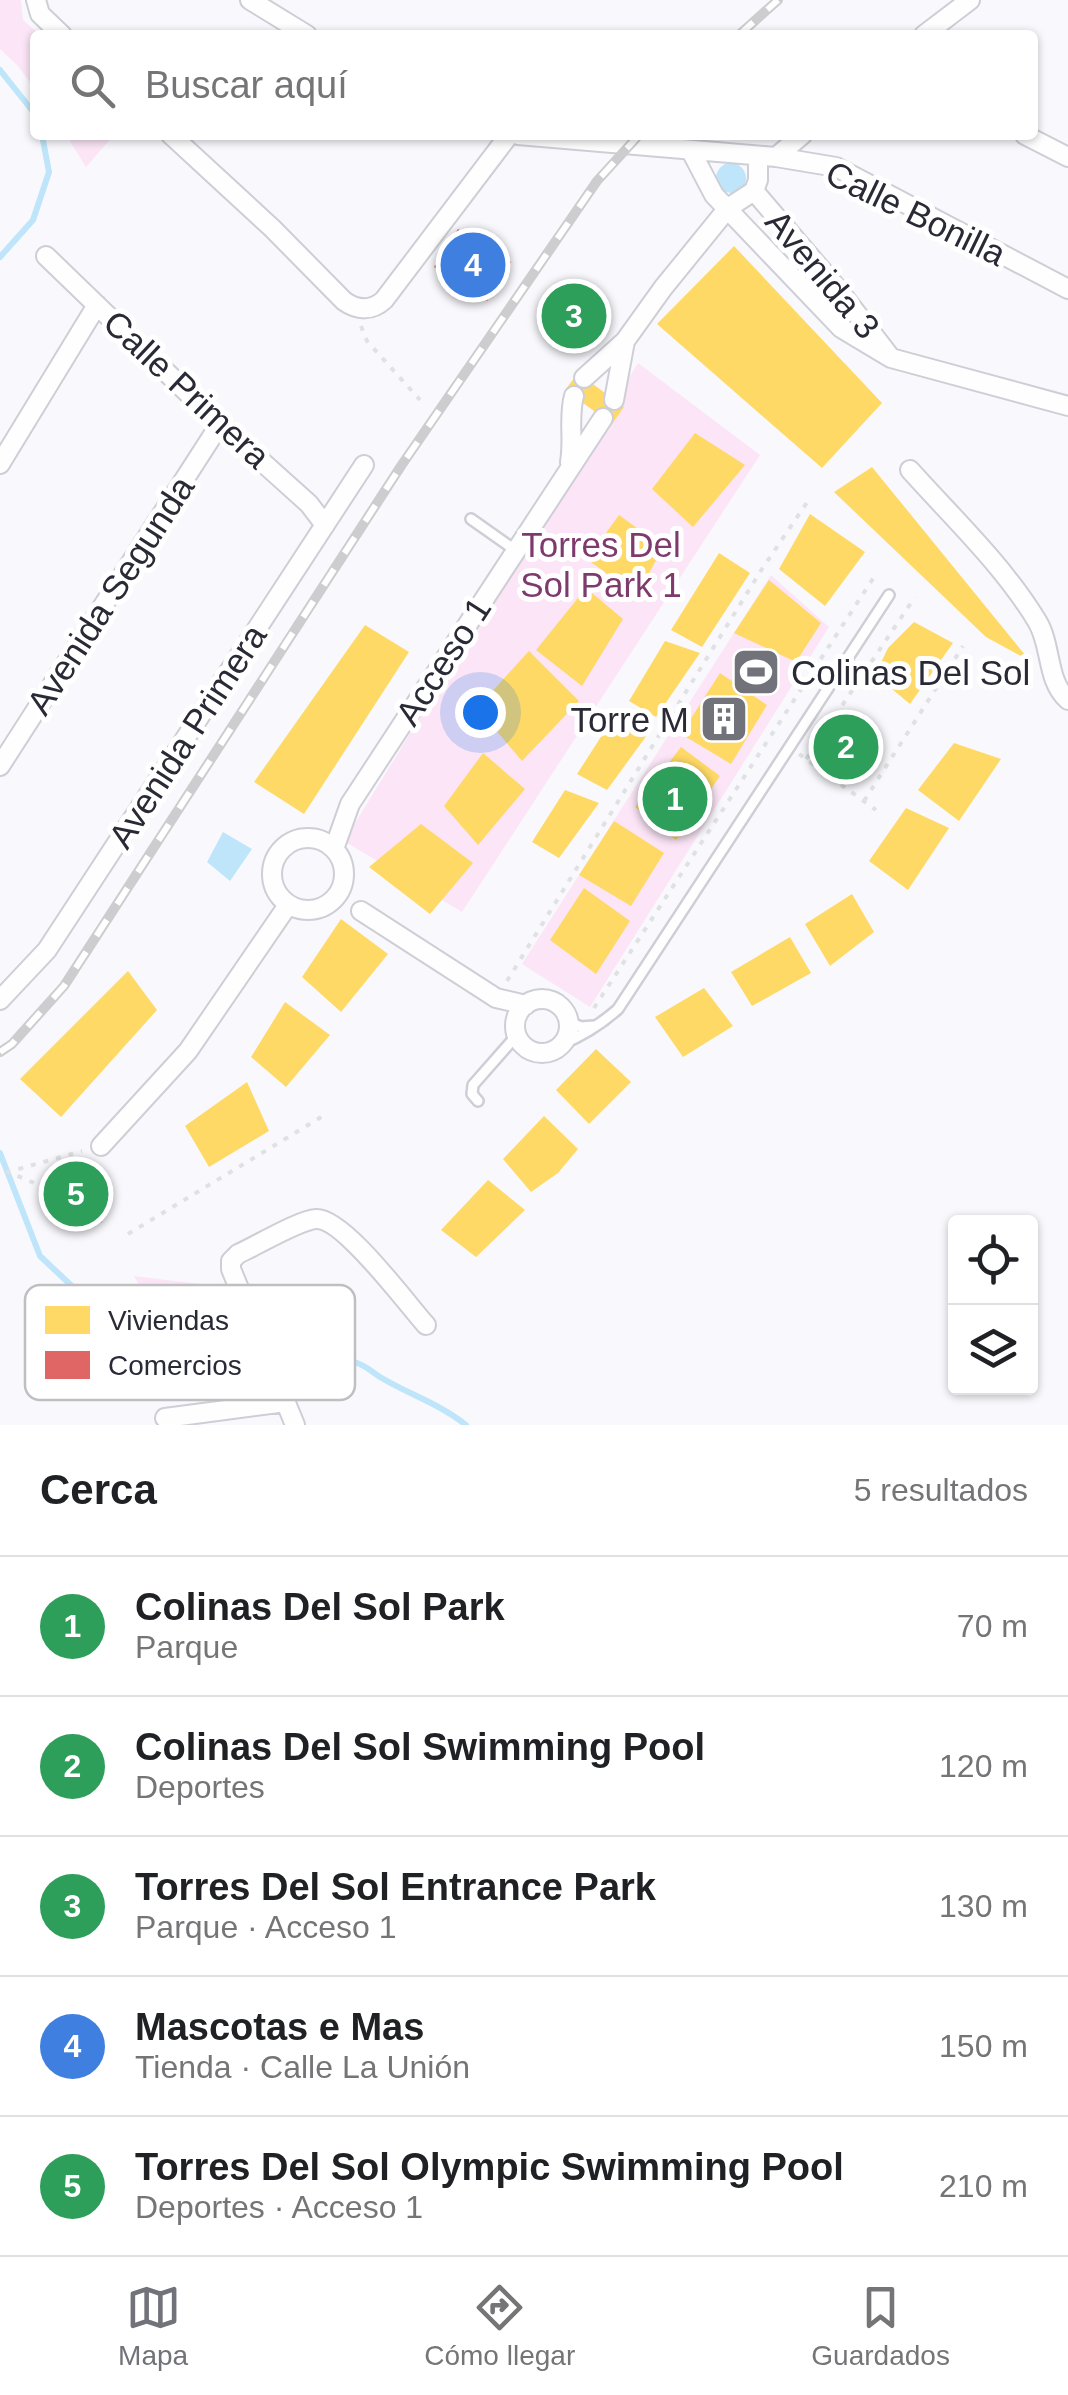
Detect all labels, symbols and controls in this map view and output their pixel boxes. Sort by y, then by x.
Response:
search box [30,30,1038,140]
icon: search [65,58,120,113]
text: Buscar aquí [145,64,348,106]
street label: Calle Bonilla [820,153,1012,273]
street label: Avenida 3 [758,202,888,346]
pin: 4 [440,228,506,302]
pin: 3 [542,278,606,354]
street label: Calle Primera [96,302,278,476]
street label: Avenida Segunda [19,468,202,721]
park label: Torres Del Sol Park 1 [520,525,682,604]
street label: Acceso 1 [387,590,499,732]
street label: Avenida Primera [100,617,274,855]
sports icon: Colinas Del Sol [730,646,782,698]
place label: Colinas Del Sol [791,653,1030,692]
your location [455,687,506,738]
building icon: Torre M [698,693,750,745]
place label: Torre M [570,700,689,739]
pin: 2 [814,710,878,784]
pin: 1 [642,762,708,836]
pin: 5 [44,1156,108,1232]
map controls [948,1215,1038,1395]
button: locate [948,1215,1038,1305]
legend [25,1285,355,1400]
text: Viviendas [108,1305,229,1336]
button: layers [948,1305,1038,1395]
text: Comercios [108,1350,242,1381]
text: Cerca [40,1466,157,1513]
text: 5 resultados [854,1472,1028,1508]
text: Colinas Del Sol Park [135,1586,505,1628]
text: 1 [64,1608,81,1644]
text: 70 m [957,1608,1028,1644]
text: Parque [135,1629,238,1665]
text: Colinas Del Sol Swimming Pool [135,1726,705,1768]
text: 2 [64,1748,81,1784]
text: 120 m [939,1748,1028,1784]
text: Deportes [135,1769,265,1805]
text: Torres Del Sol Entrance Park [135,1866,656,1908]
text: 3 [64,1888,81,1924]
text: 130 m [939,1888,1028,1924]
text: Parque · Acceso 1 [135,1909,396,1945]
text: Mascotas e Mas [135,2006,424,2048]
text: 4 [64,2028,81,2064]
text: 150 m [939,2028,1028,2064]
text: Tienda · Calle La Unión [135,2049,470,2085]
text: Torres Del Sol Olympic Swimming Pool [135,2146,844,2188]
text: 5 [64,2168,81,2204]
text: 210 m [939,2168,1028,2204]
text: Deportes · Acceso 1 [135,2189,423,2225]
tab: Mapa [118,2280,188,2372]
tab: Cómo llegar [424,2280,575,2372]
tab: Guardados [811,2280,950,2372]

